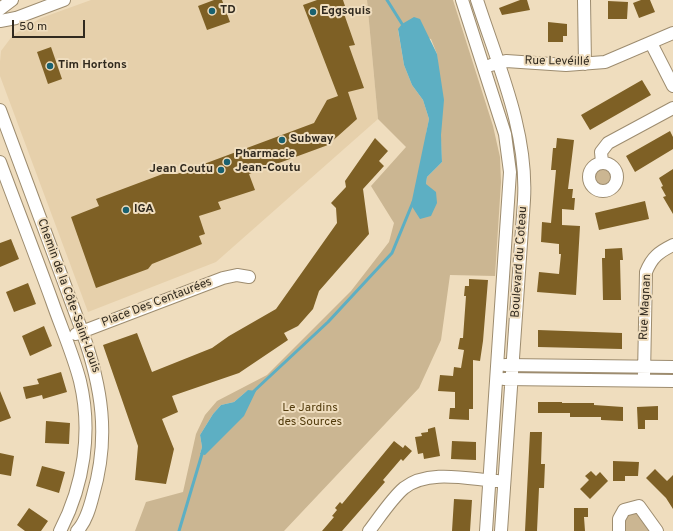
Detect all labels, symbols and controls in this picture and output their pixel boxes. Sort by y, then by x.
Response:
place label: TD [220,4,236,18]
place label: Eggsquis [321,5,371,19]
marker: TD [207,6,217,16]
marker: Eggsquis [308,7,318,17]
scale bar [14,12,87,38]
text: 50 m [19,19,47,35]
street label: Rue Levéillé [524,54,590,70]
place label: Tim Hortons [58,59,127,73]
marker: Tim Hortons [45,61,55,71]
place label: Subway [290,133,334,147]
marker: Subway [277,135,287,145]
place label: Pharmacie Jean-Coutu [235,148,301,176]
marker: Pharmacie Jean-Coutu [222,157,232,167]
place label: Jean Coutu [149,163,213,177]
marker: Jean Coutu [216,165,226,175]
place label: IGA [134,203,154,217]
marker: IGA [121,205,131,215]
street label: Boulevard du Coteau [509,206,531,318]
street label: Chemin de la Côte-Saint-Louis [33,217,103,375]
street label: Rue Magnan [637,273,655,341]
street label: Place Des Centaurées [100,275,214,331]
park label: Le Jardins des Sources [278,402,342,430]

